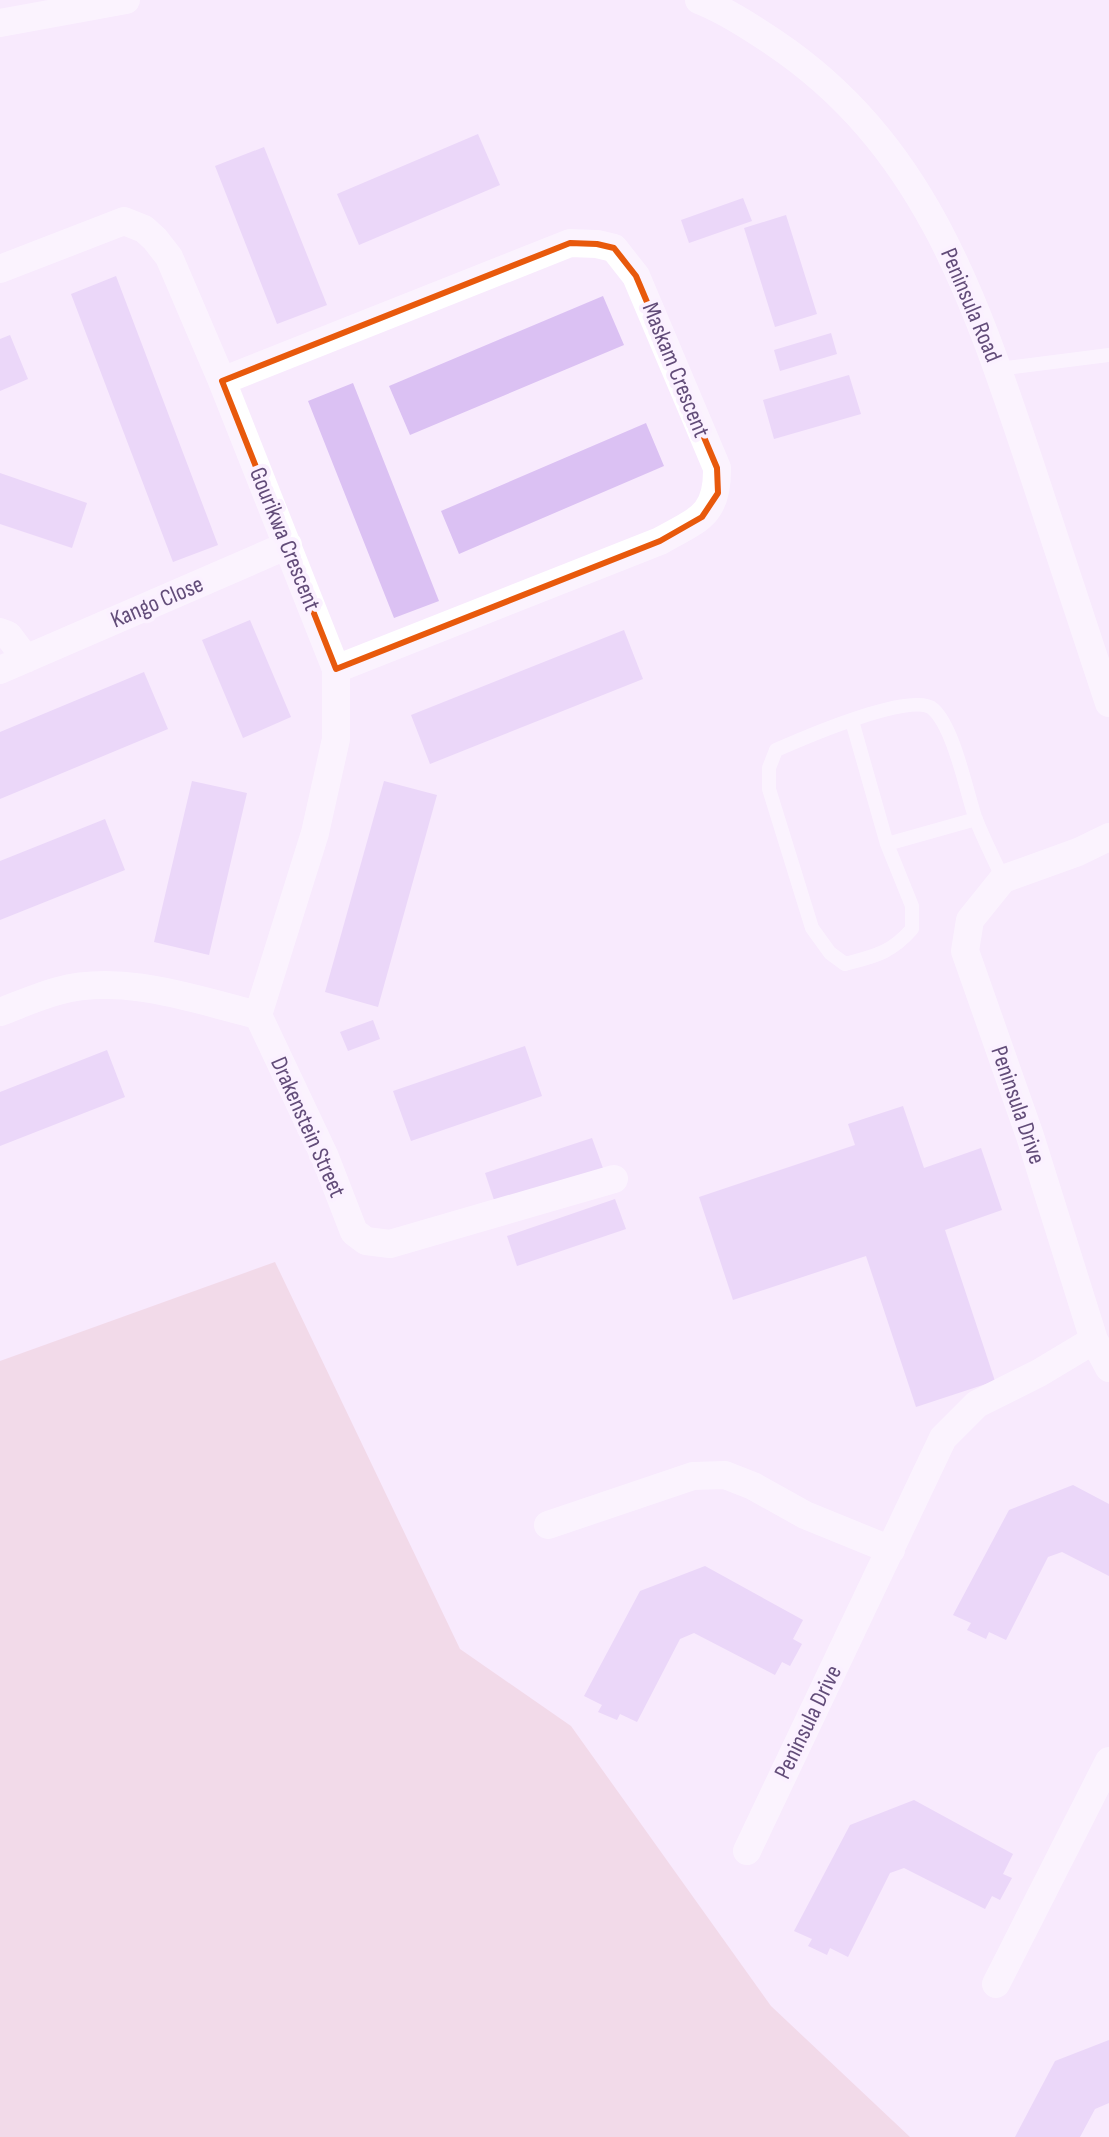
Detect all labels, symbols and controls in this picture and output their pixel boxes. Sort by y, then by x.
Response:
street label: Peninsula Road [934,244,1008,366]
street label: Maskam Crescent [636,298,716,442]
street label: Gourikwa Crescent [243,463,327,615]
street label: Kango Close [106,570,208,634]
street label: Peninsula Drive [984,1042,1052,1168]
street label: Drakenstein Street [264,1052,352,1202]
street label: Peninsula Drive [768,1660,848,1784]

